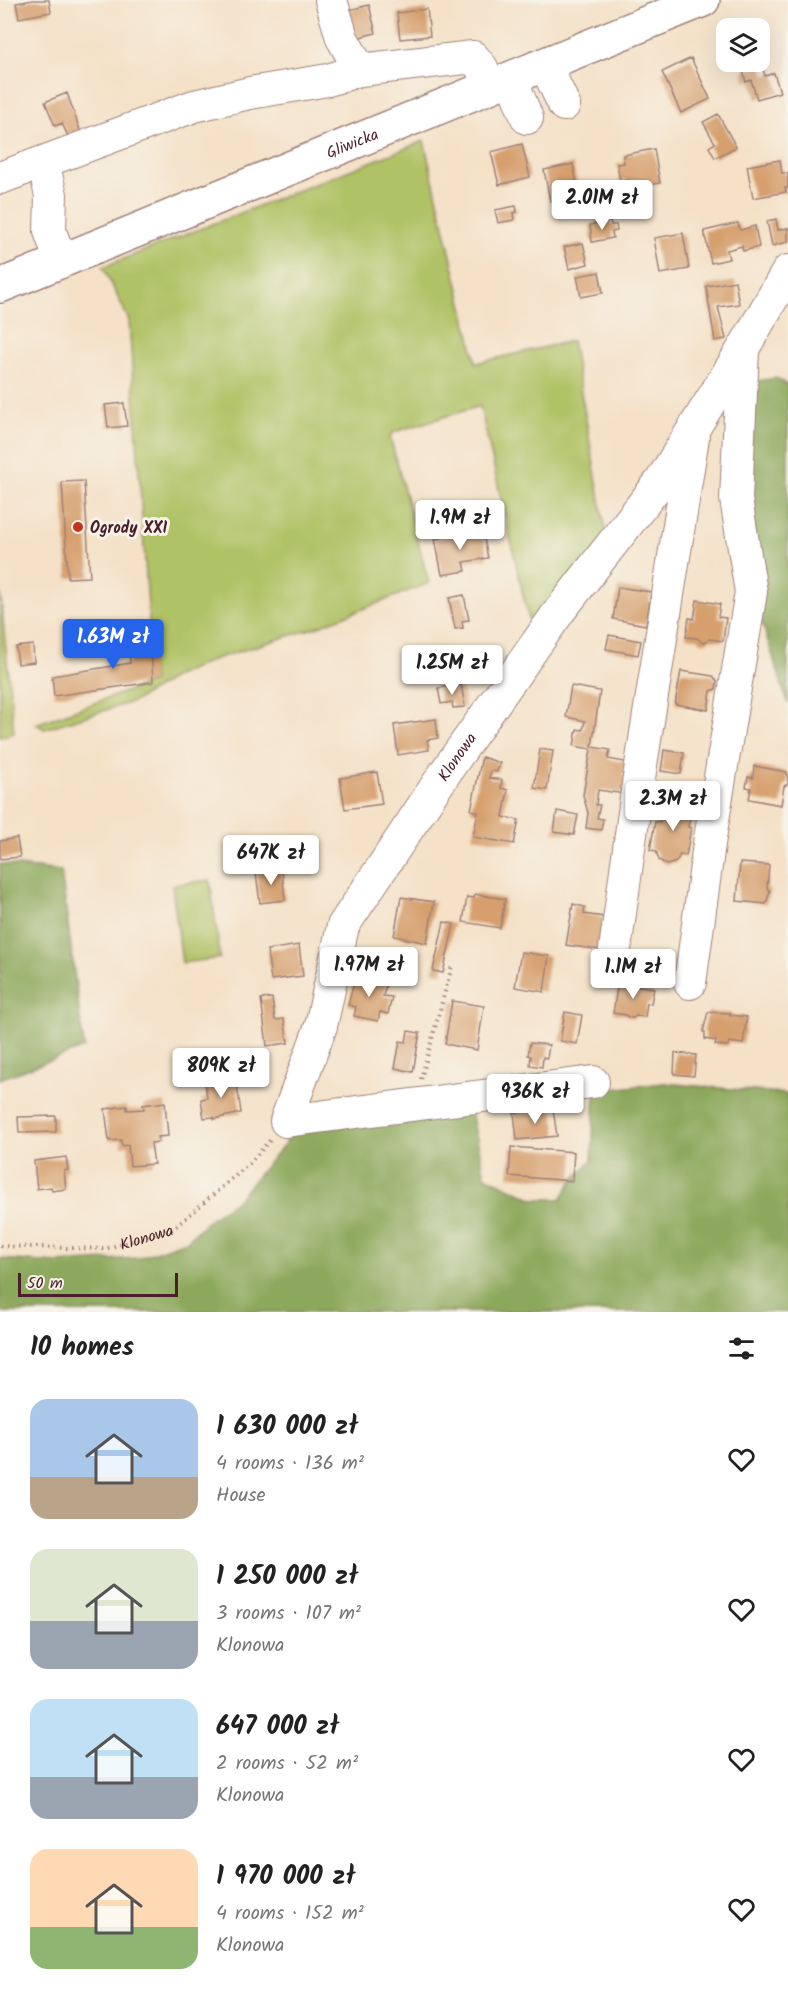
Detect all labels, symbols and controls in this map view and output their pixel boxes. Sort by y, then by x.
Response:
map controls [716,18,770,72]
button: layers [716,18,770,72]
street label: Gliwicka [323,122,382,166]
pin: 2.01M zł [540,180,664,231]
text: 2.01M zł [566,183,638,215]
pin: 1.9M zł [405,500,515,551]
text: 1.9M zł [430,503,490,535]
place label: Ogrody XXI [90,516,168,541]
marker: Ogrody XXI [71,520,85,534]
pin: 1.63M zł [51,619,175,670]
text: 1.63M zł [77,622,149,654]
pin: 1.25M zł [390,645,514,696]
text: 1.25M zł [416,648,488,680]
street label: Klonowa [432,728,484,787]
pin: 2.3M zł [618,781,728,832]
text: 2.3M zł [639,784,707,816]
pin: 647K zł [216,835,326,886]
text: 647K zł [237,838,305,870]
pin: 1.97M zł [307,947,431,998]
pin: 1.1M zł [578,949,688,1000]
text: 1.97M zł [334,950,404,982]
text: 1.1M zł [605,952,661,984]
pin: 809K zł [166,1048,276,1099]
text: 809K zł [186,1051,256,1083]
pin: 936K zł [480,1074,590,1125]
text: 936K zł [501,1077,569,1109]
street label: Klonowa [117,1219,176,1258]
scale bar [18,1270,178,1298]
text: 50 m [27,1271,63,1296]
text: 10 homes [30,1327,134,1369]
icon: filters [725,1332,758,1365]
text: 1 630 000 zł [216,1406,358,1448]
icon: home [78,1423,150,1495]
icon: heart [725,1443,758,1476]
text: 4 rooms · 136 m² [216,1448,364,1480]
text: House [216,1480,266,1512]
text: 1 250 000 zł [216,1556,358,1598]
icon: home [78,1573,150,1645]
icon: heart [725,1593,758,1626]
text: 3 rooms · 107 m² [216,1598,361,1630]
text: Klonowa [216,1630,284,1662]
text: 647 000 zł [216,1706,339,1748]
icon: home [78,1723,150,1795]
icon: heart [725,1743,758,1776]
text: 2 rooms · 52 m² [216,1748,358,1780]
text: Klonowa [216,1780,284,1812]
text: 1 970 000 zł [216,1856,355,1898]
icon: home [78,1873,150,1945]
icon: heart [725,1893,758,1926]
text: 4 rooms · 152 m² [216,1898,364,1930]
text: Klonowa [216,1930,284,1962]

